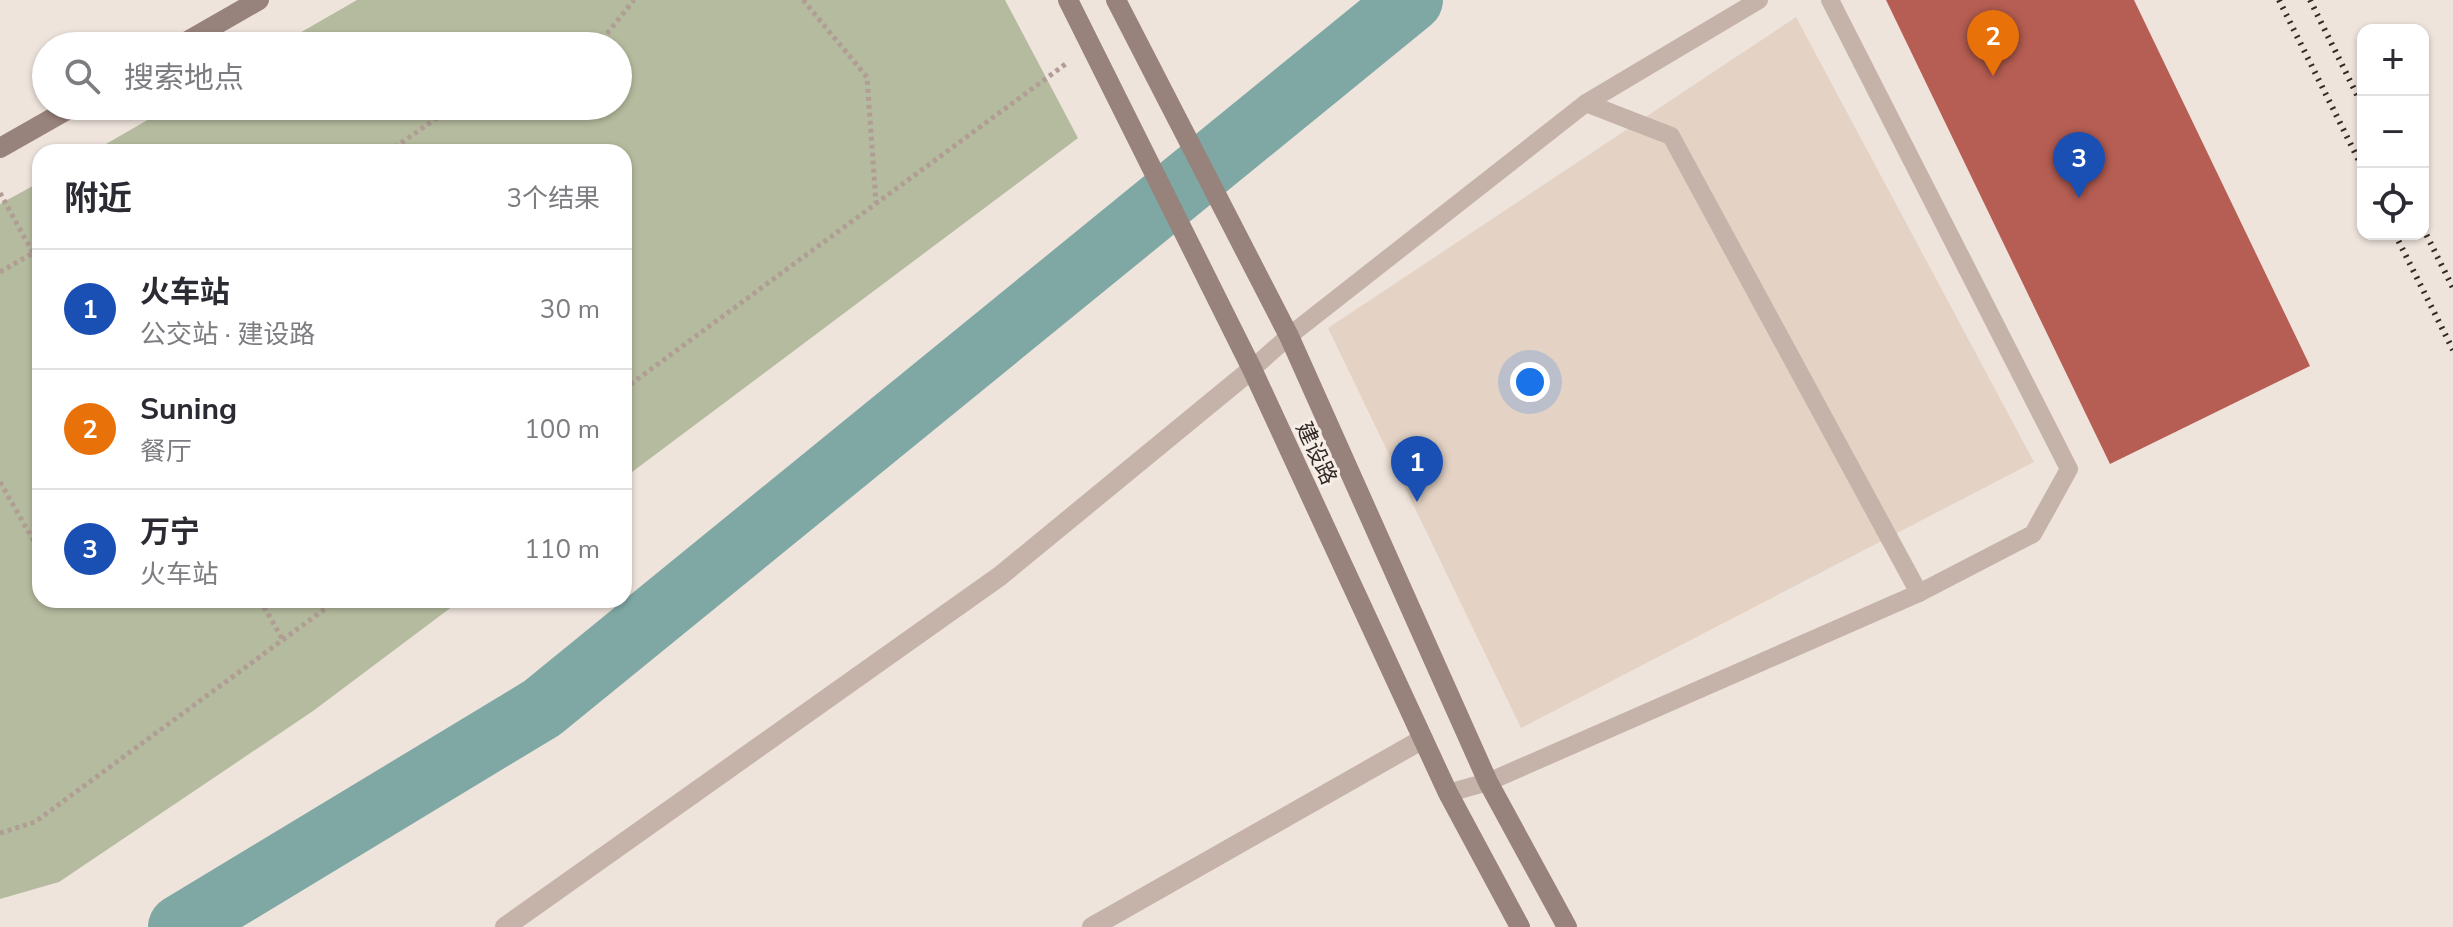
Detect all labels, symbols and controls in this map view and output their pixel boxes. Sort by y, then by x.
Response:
pin: 2 [1967,10,2019,76]
map controls [2357,24,2429,240]
button: + [2357,24,2429,96]
search box [32,32,632,120]
icon: search [60,54,104,98]
text: 搜索地点 [124,58,244,99]
button: − [2357,96,2429,168]
pin: 3 [2053,132,2105,198]
button: locate [2357,168,2429,240]
text: 附近 [64,176,132,222]
text: 3个结果 [506,181,600,216]
text: 火车站 [140,272,230,313]
text: 1 [82,292,98,327]
text: 30 m [540,292,600,327]
text: 公交站 · 建设路 [140,317,315,352]
your location [1510,362,1550,402]
text: Suning [140,389,237,430]
text: 2 [82,412,98,447]
text: 100 m [524,412,600,447]
street label: 建设路 [1289,417,1344,490]
text: 餐厅 [140,434,192,469]
pin: 1 [1391,436,1443,502]
text: 万宁 [140,512,200,553]
text: 3 [82,532,98,567]
text: 110 m [524,532,600,567]
text: 火车站 [140,557,218,592]

